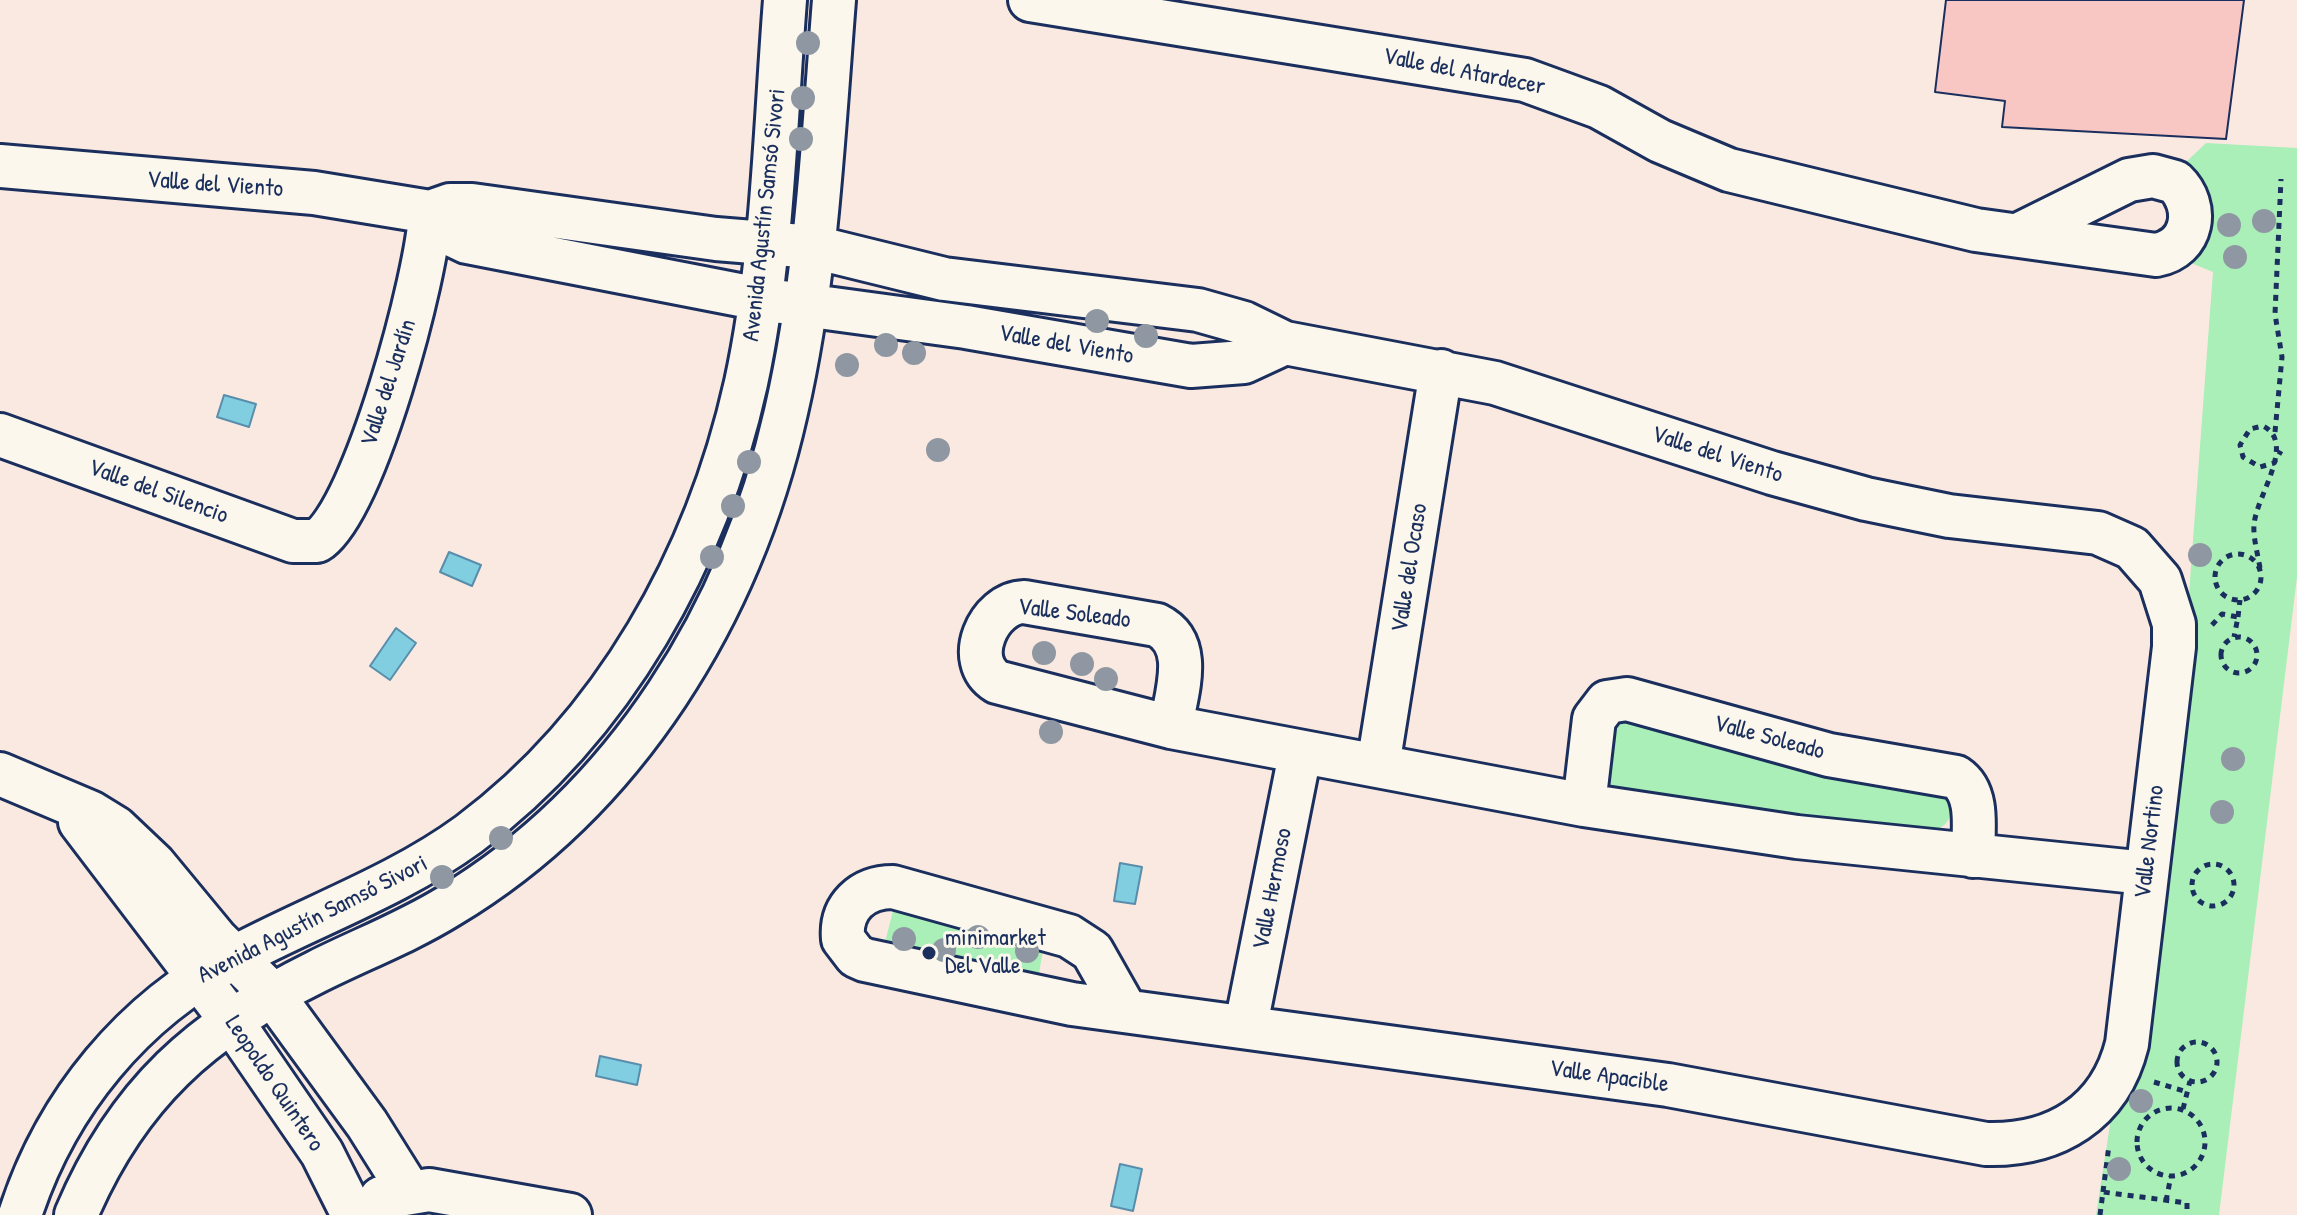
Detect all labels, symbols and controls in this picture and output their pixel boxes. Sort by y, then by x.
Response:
street label: Valle del Atardecer [1380,42,1548,102]
street label: Avenida Agustín Samsó Sivori [737,87,793,343]
street label: Valle del Viento [146,166,284,204]
street label: Valle del Jardín [355,316,423,450]
street label: Valle del Viento [996,319,1136,371]
street label: Valle del Viento [1648,420,1786,490]
street label: Valle del Silencio [84,453,232,531]
street label: Valle del Ocaso [1386,501,1434,635]
street label: Valle Soleado [1016,593,1132,635]
street label: Valle Soleado [1711,709,1827,767]
street label: Valle Nortino [2129,784,2171,900]
street label: Valle Hermoso [1247,826,1299,952]
street label: Avenida Agustín Samsó Sivori [193,849,433,991]
place label: minimarket Del Valle [945,925,1046,981]
marker: minimarket Del Valle [920,944,938,962]
street label: Leopoldo Quintero [218,1011,330,1157]
street label: Valle Apacible [1547,1054,1671,1100]

